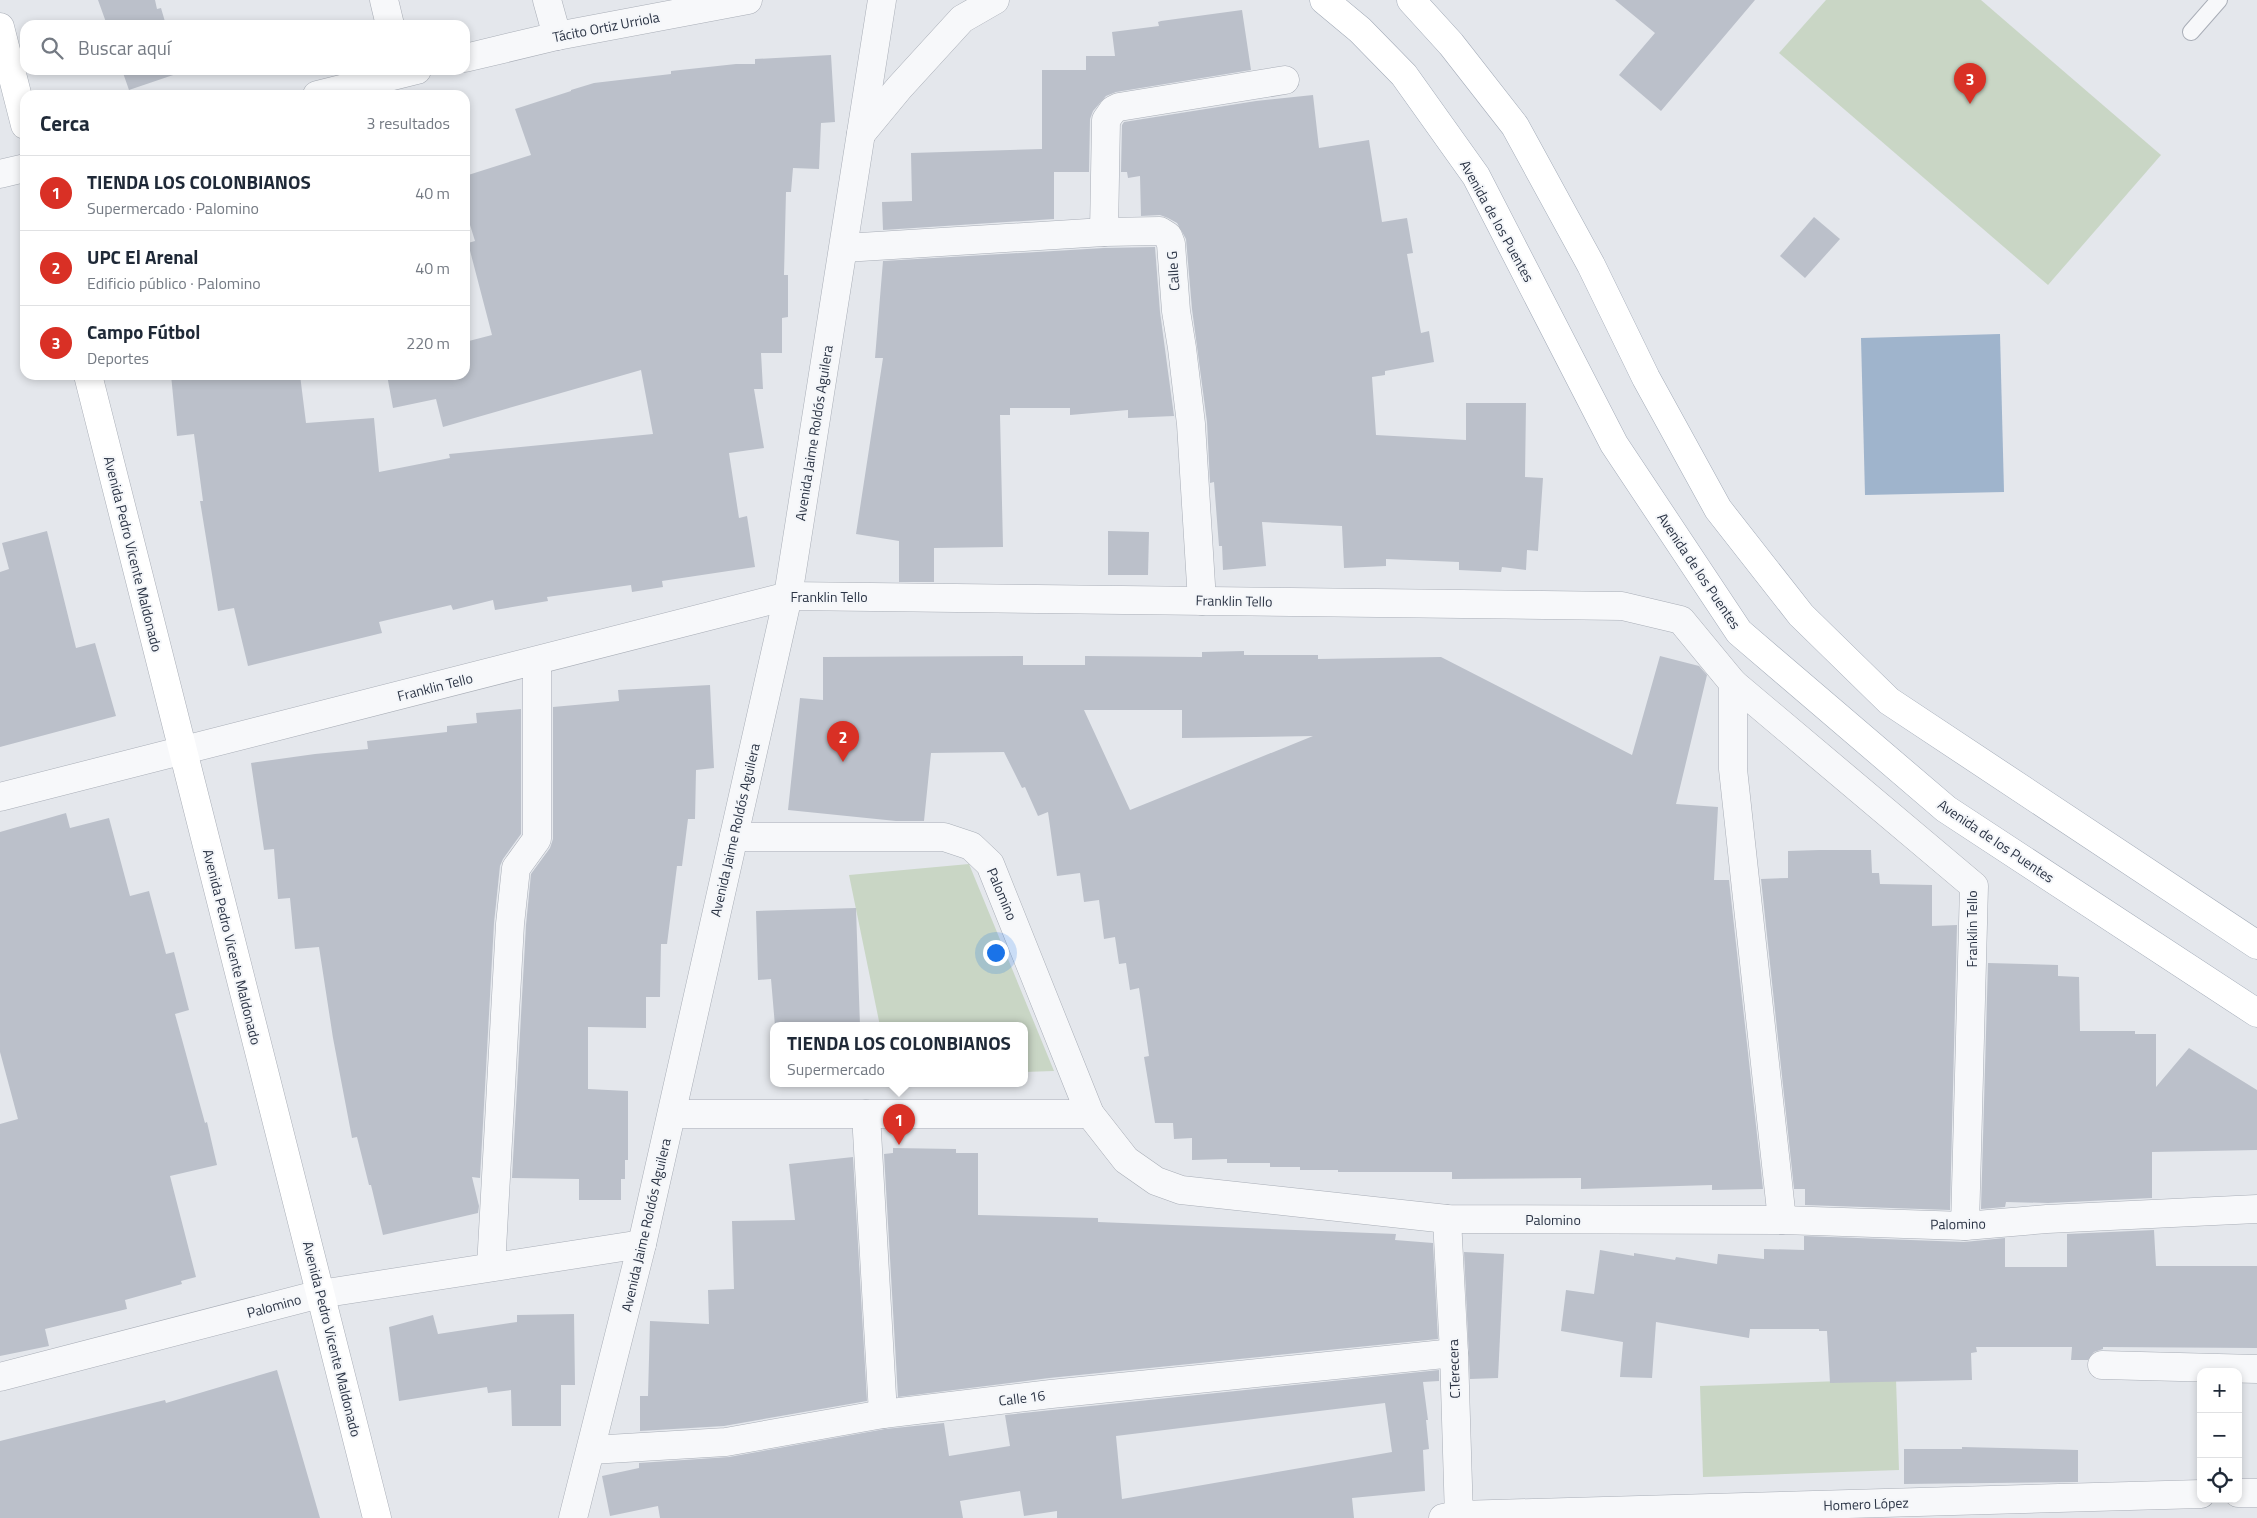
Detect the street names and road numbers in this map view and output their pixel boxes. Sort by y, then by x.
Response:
street label: Tácito Ortiz Urriola [551,6,661,47]
street label: Avenida de los Puentes [1455,156,1540,285]
street label: Calle G [1161,250,1184,292]
street label: Avenida Jaime Roldós Aguilera [789,344,838,522]
street label: Avenida Pedro Vicente Maldonado [99,454,168,654]
street label: Avenida de los Puentes [1653,508,1746,633]
street label: Franklin Tello [790,586,868,607]
street label: Franklin Tello [1195,589,1273,612]
street label: Franklin Tello [395,667,475,706]
street label: Avenida Jaime Roldós Aguilera [704,741,765,919]
street label: Avenida de los Puentes [1934,794,2059,887]
street label: Avenida Pedro Vicente Maldonado [198,847,267,1047]
street label: Palomino [982,864,1023,923]
street label: Franklin Tello [1961,890,1982,968]
street label: Avenida Jaime Roldós Aguilera [615,1136,676,1314]
street label: Palomino [1525,1209,1581,1230]
street label: Palomino [1930,1213,1986,1234]
street label: Avenida Pedro Vicente Maldonado [298,1239,367,1439]
street label: Palomino [244,1288,303,1323]
street label: C.Terecera [1442,1339,1465,1399]
street label: Calle 16 [997,1384,1047,1411]
street label: Homero López [1823,1492,1909,1515]

